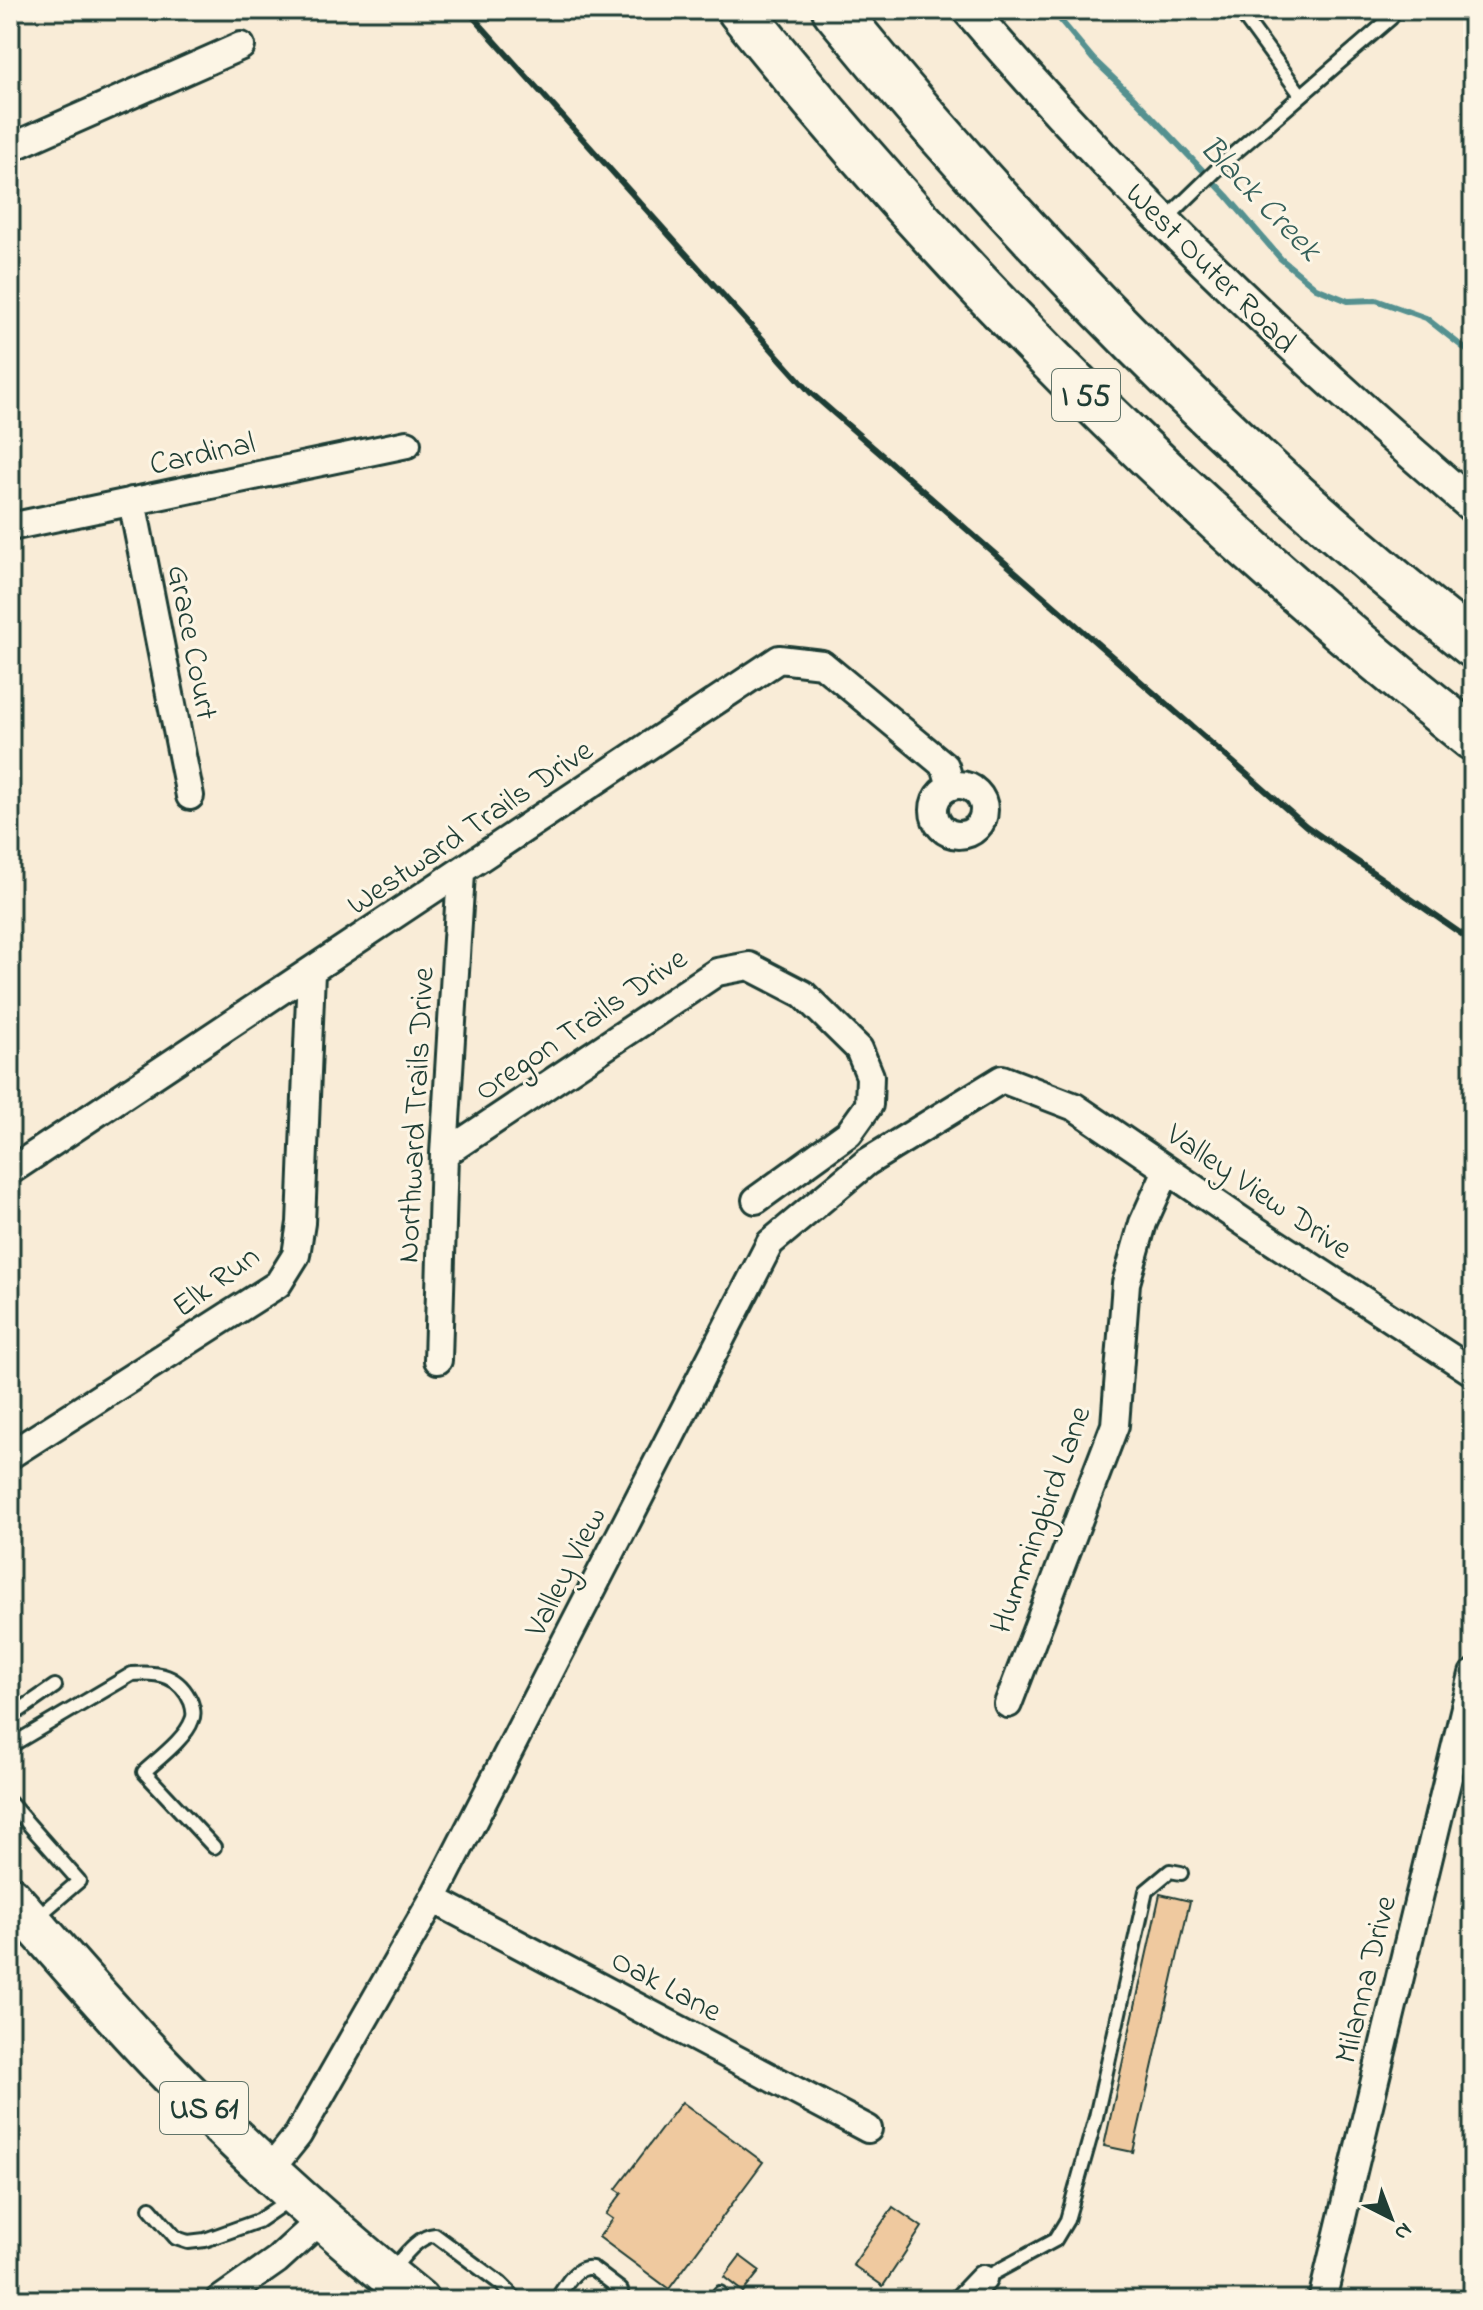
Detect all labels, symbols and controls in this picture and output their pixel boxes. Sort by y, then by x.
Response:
water label: Black Creek [1186,126,1333,275]
street label: West Outer Road [1113,173,1306,366]
road number: I 55 [1052,369,1120,421]
street label: Cardinal [146,421,260,490]
street label: Grace Court [153,561,229,724]
street label: Westward Trails Drive [338,728,604,929]
street label: Oregon Trails Drive [466,937,698,1115]
street label: Northward Trails Drive [386,965,449,1264]
street label: Valley View Drive [1155,1113,1361,1273]
street label: Elk Run [163,1235,271,1331]
street label: Hummingbird Lane [979,1399,1105,1640]
street label: Valley View [514,1499,620,1647]
street label: Milanna Drive [1324,1890,1411,2069]
street label: Oak Lane [602,1938,730,2036]
road number: US 61 [160,2082,248,2134]
north arrow [1351,2178,1431,2258]
text: N [1386,2214,1419,2247]

